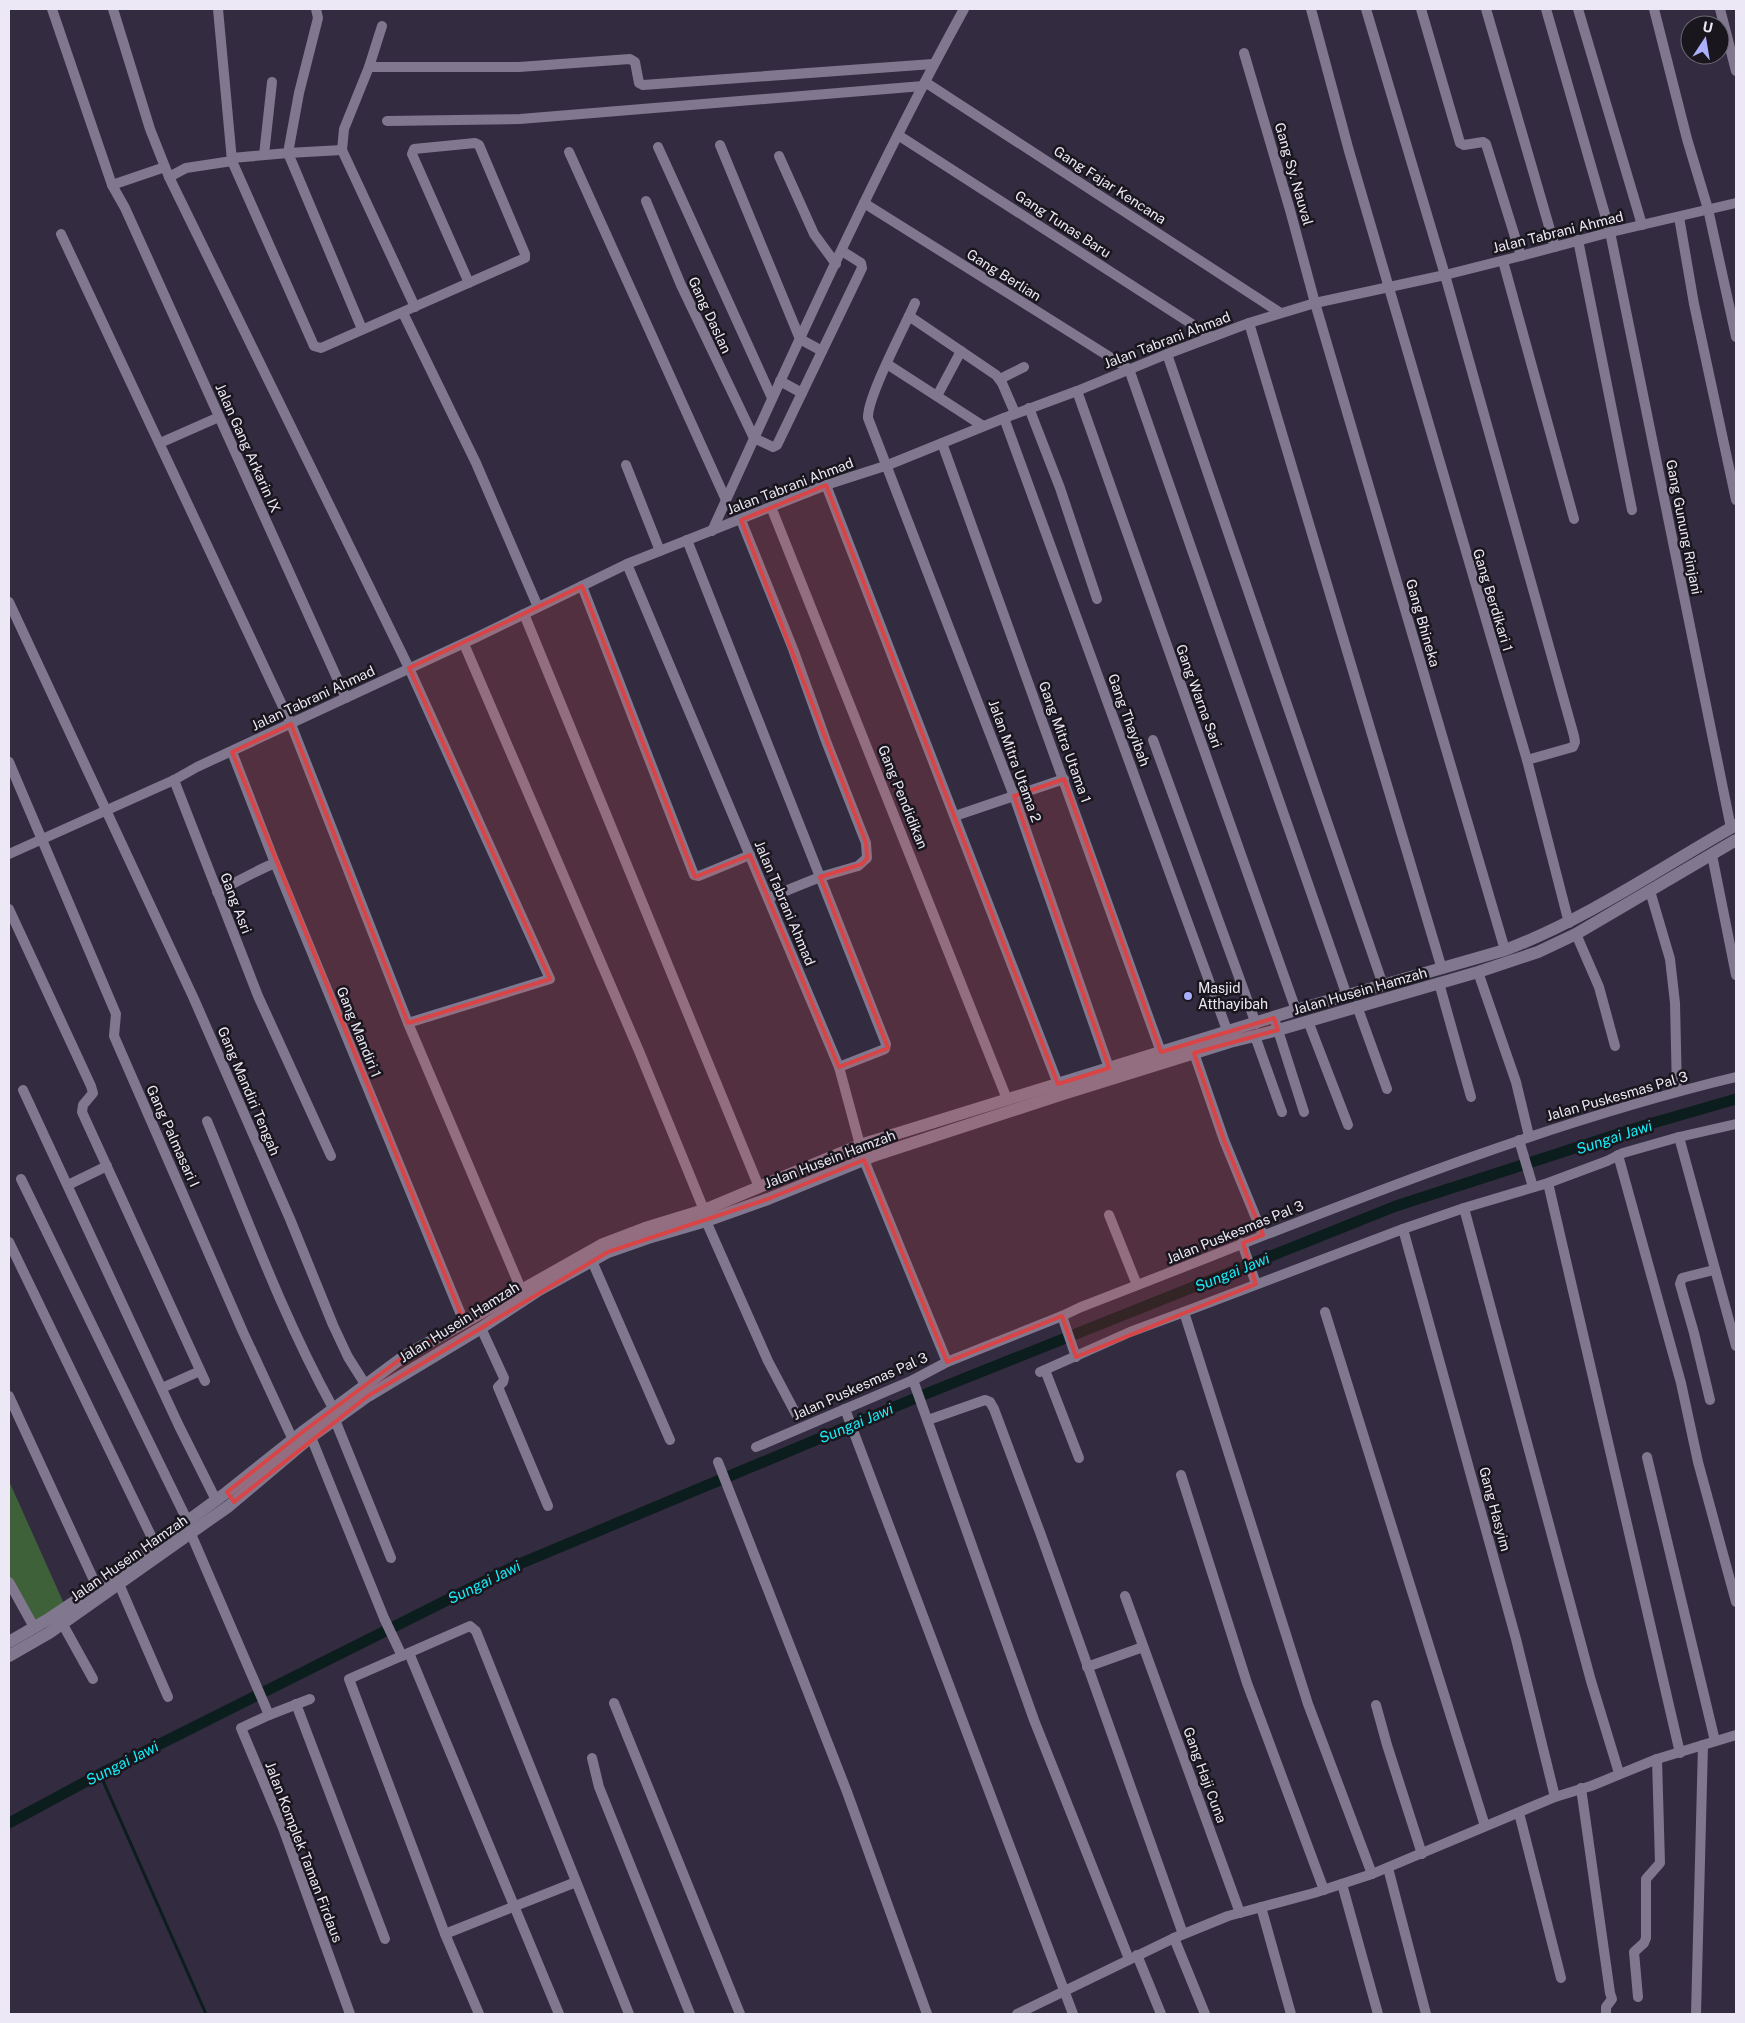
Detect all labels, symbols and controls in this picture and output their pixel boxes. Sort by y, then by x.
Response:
north arrow [1680,15,1730,65]
text: U [1701,18,1714,36]
street label: Gang Sy. Nauval [1272,121,1316,227]
street label: Gang Fajar Kencana [1051,143,1169,227]
street label: Gang Tunas Baru [1012,187,1114,261]
street label: Jalan Tabrani Ahmad [1491,208,1625,256]
street label: Gang Berlian [964,246,1044,304]
street label: Gang Daslan [685,274,735,356]
street label: Jalan Tabrani Ahmad [1101,308,1233,372]
street label: Jalan Gang Arkarin IX [212,381,284,515]
street label: Jalan Tabrani Ahmad [724,454,856,518]
street label: Gang Gunung Rinjani [1663,458,1705,596]
street label: Gang Berdikari 1 [1470,547,1516,653]
street label: Gang Bhineka [1403,577,1443,669]
street label: Gang Warna Sari [1173,642,1225,750]
street label: Jalan Tabrani Ahmad [249,662,377,734]
street label: Gang Thayibah [1105,672,1153,768]
street label: Gang Mitra Utama 1 [1036,679,1094,805]
street label: Jalan Mitra Utama 2 [985,698,1045,824]
street label: Gang Pendidikan [875,743,931,851]
street label: Jalan Tabrani Ahmad [751,838,819,968]
street label: Gang Asri [217,870,255,936]
street label: Jalan Husein Hamzah [1291,964,1429,1018]
place label: Masjid Atthayibah [1198,980,1268,1012]
street label: Gang Mandiri 1 [334,984,384,1080]
marker: Masjid Atthayibah [1182,990,1194,1002]
street label: Gang Mandiri Tengah [215,1024,283,1158]
street label: Jalan Puskesmas Pal 3 [1544,1068,1690,1124]
street label: Gang Palmasari I [143,1083,203,1189]
water label: Sungai Jawi [1574,1117,1654,1157]
street label: Jalan Husein Hamzah [762,1127,898,1191]
street label: Jalan Puskesmas Pal 3 [1164,1197,1306,1267]
water label: Sungai Jawi [1192,1249,1272,1295]
street label: Jalan Husein Hamzah [396,1278,522,1366]
street label: Jalan Puskesmas Pal 3 [790,1349,930,1423]
water label: Sungai Jawi [816,1400,896,1446]
street label: Gang Hasyim [1476,1465,1514,1553]
street label: Jalan Husein Hamzah [68,1512,190,1604]
water label: Sungai Jawi [445,1557,523,1607]
street label: Gang Haji Cuna [1180,1725,1230,1825]
water label: Sungai Jawi [83,1737,161,1788]
street label: Jalan Komplek Taman Firdaus [262,1759,346,1945]

